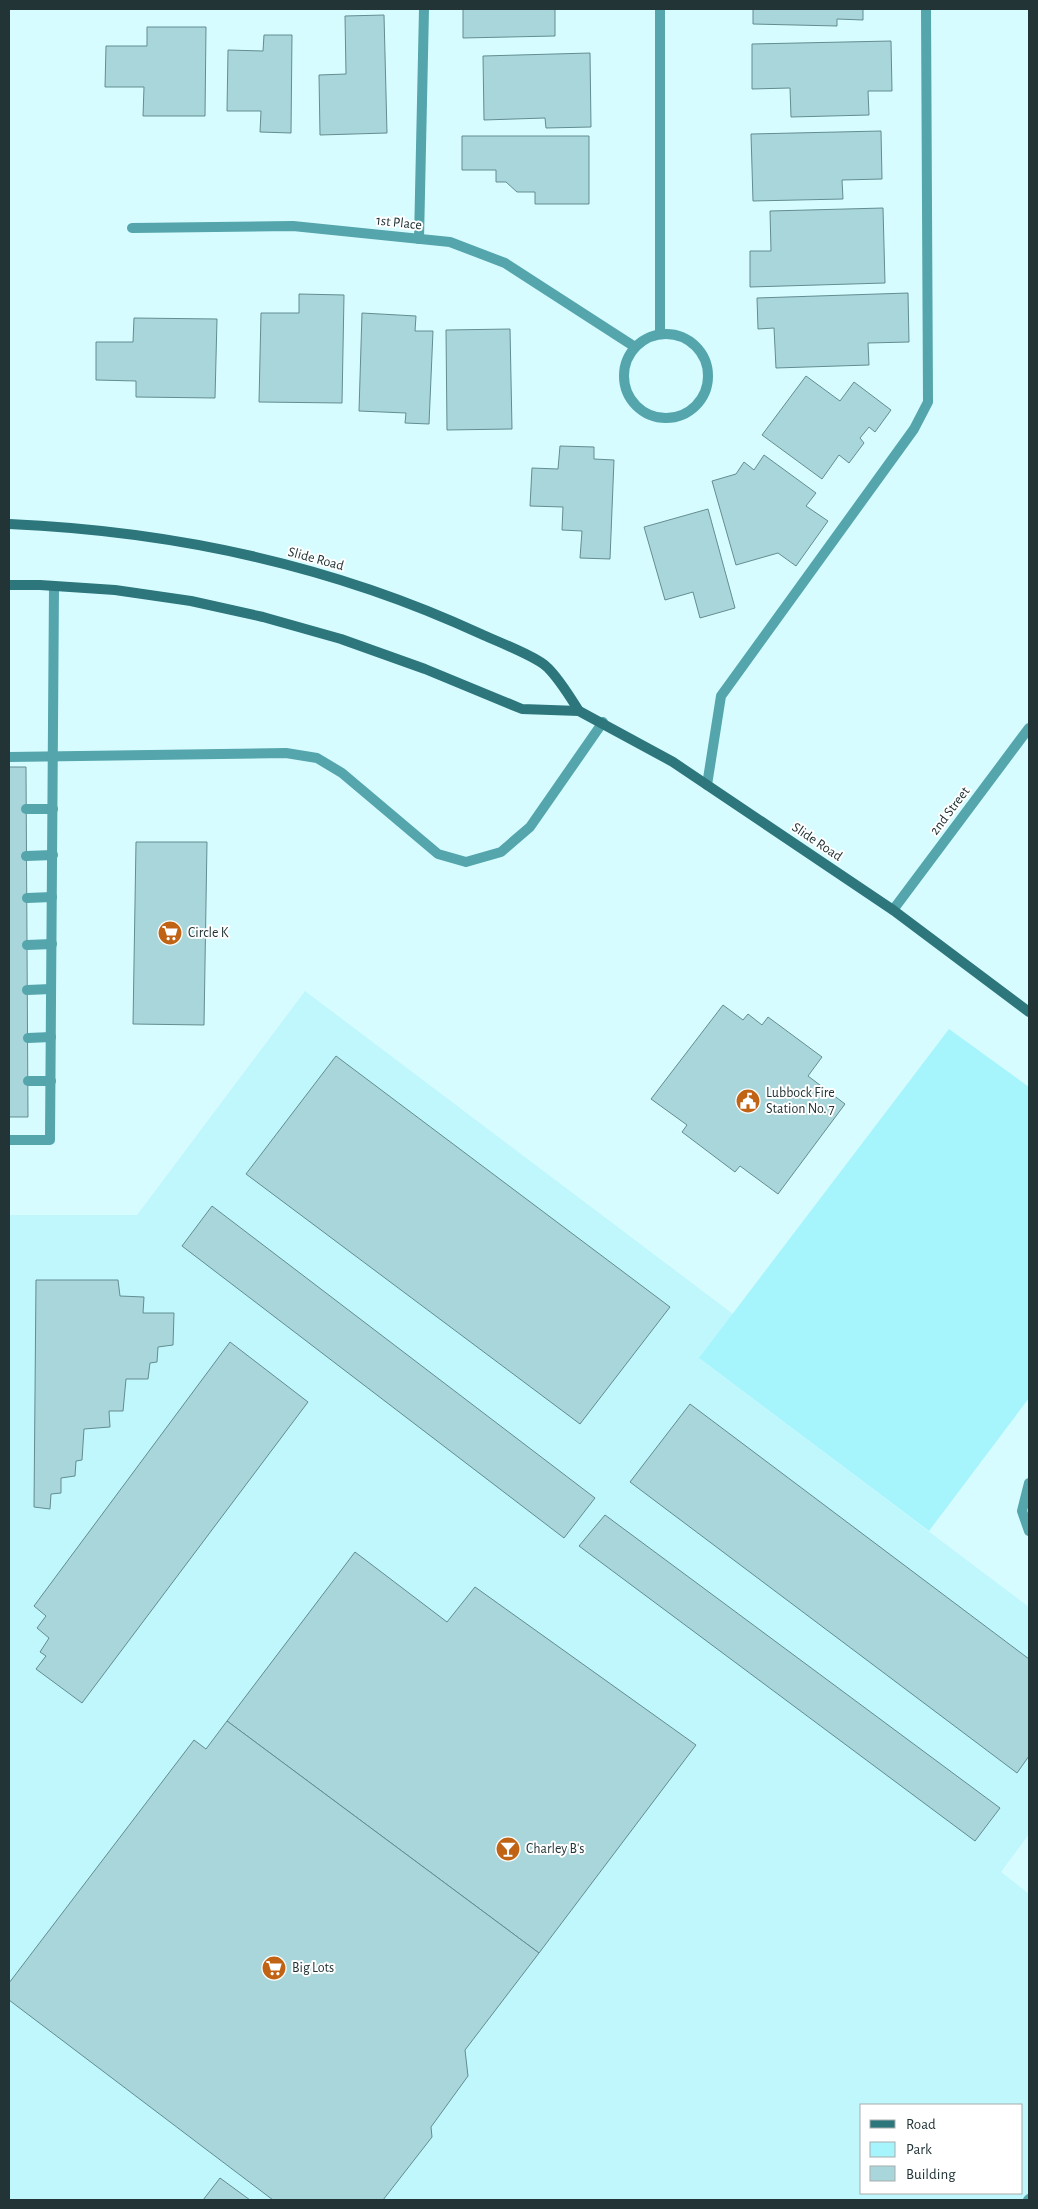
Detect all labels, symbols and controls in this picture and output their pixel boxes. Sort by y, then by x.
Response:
street label: 1st Place [375,214,423,232]
street label: Slide Road [287,545,345,573]
street label: 2nd Street [928,784,973,838]
street label: Slide Road [789,820,845,864]
supermarket icon: Circle K [157,920,183,946]
place label: Circle K [188,926,229,940]
place label: Lubbock Fire Station No. 7 [766,1086,835,1116]
public building icon: Lubbock Fire Station No. 7 [735,1088,761,1114]
bar icon: Charley B's [495,1836,521,1862]
place label: Charley B's [526,1842,584,1856]
supermarket icon: Big Lots [261,1955,287,1981]
place label: Big Lots [292,1961,334,1975]
legend [860,2104,1023,2194]
text: Road [906,2117,936,2132]
text: Park [906,2142,932,2157]
text: Building [906,2167,956,2182]

